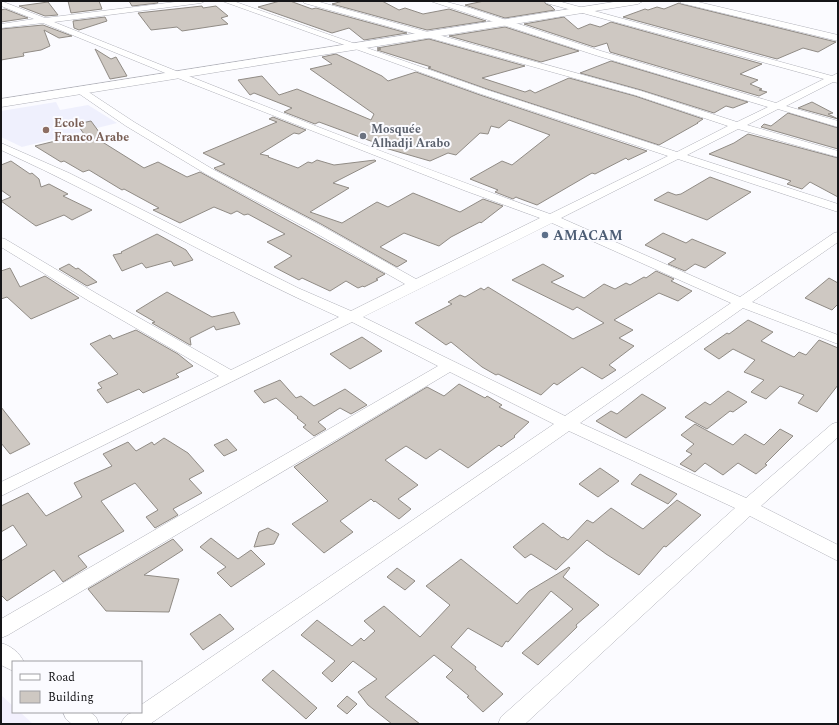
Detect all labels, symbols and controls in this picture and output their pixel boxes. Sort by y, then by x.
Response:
place label: Ecole Franco Arabe [54,114,129,147]
place label: Mosquée Alhadji Arabo [371,120,450,153]
marker: Ecole Franco Arabe [41,125,51,135]
marker: Mosquée Alhadji Arabo [358,131,368,141]
place label: AMACAM [553,225,623,246]
marker: AMACAM [540,230,550,240]
legend [12,661,142,713]
text: Road [48,668,75,687]
text: Building [48,688,94,707]

